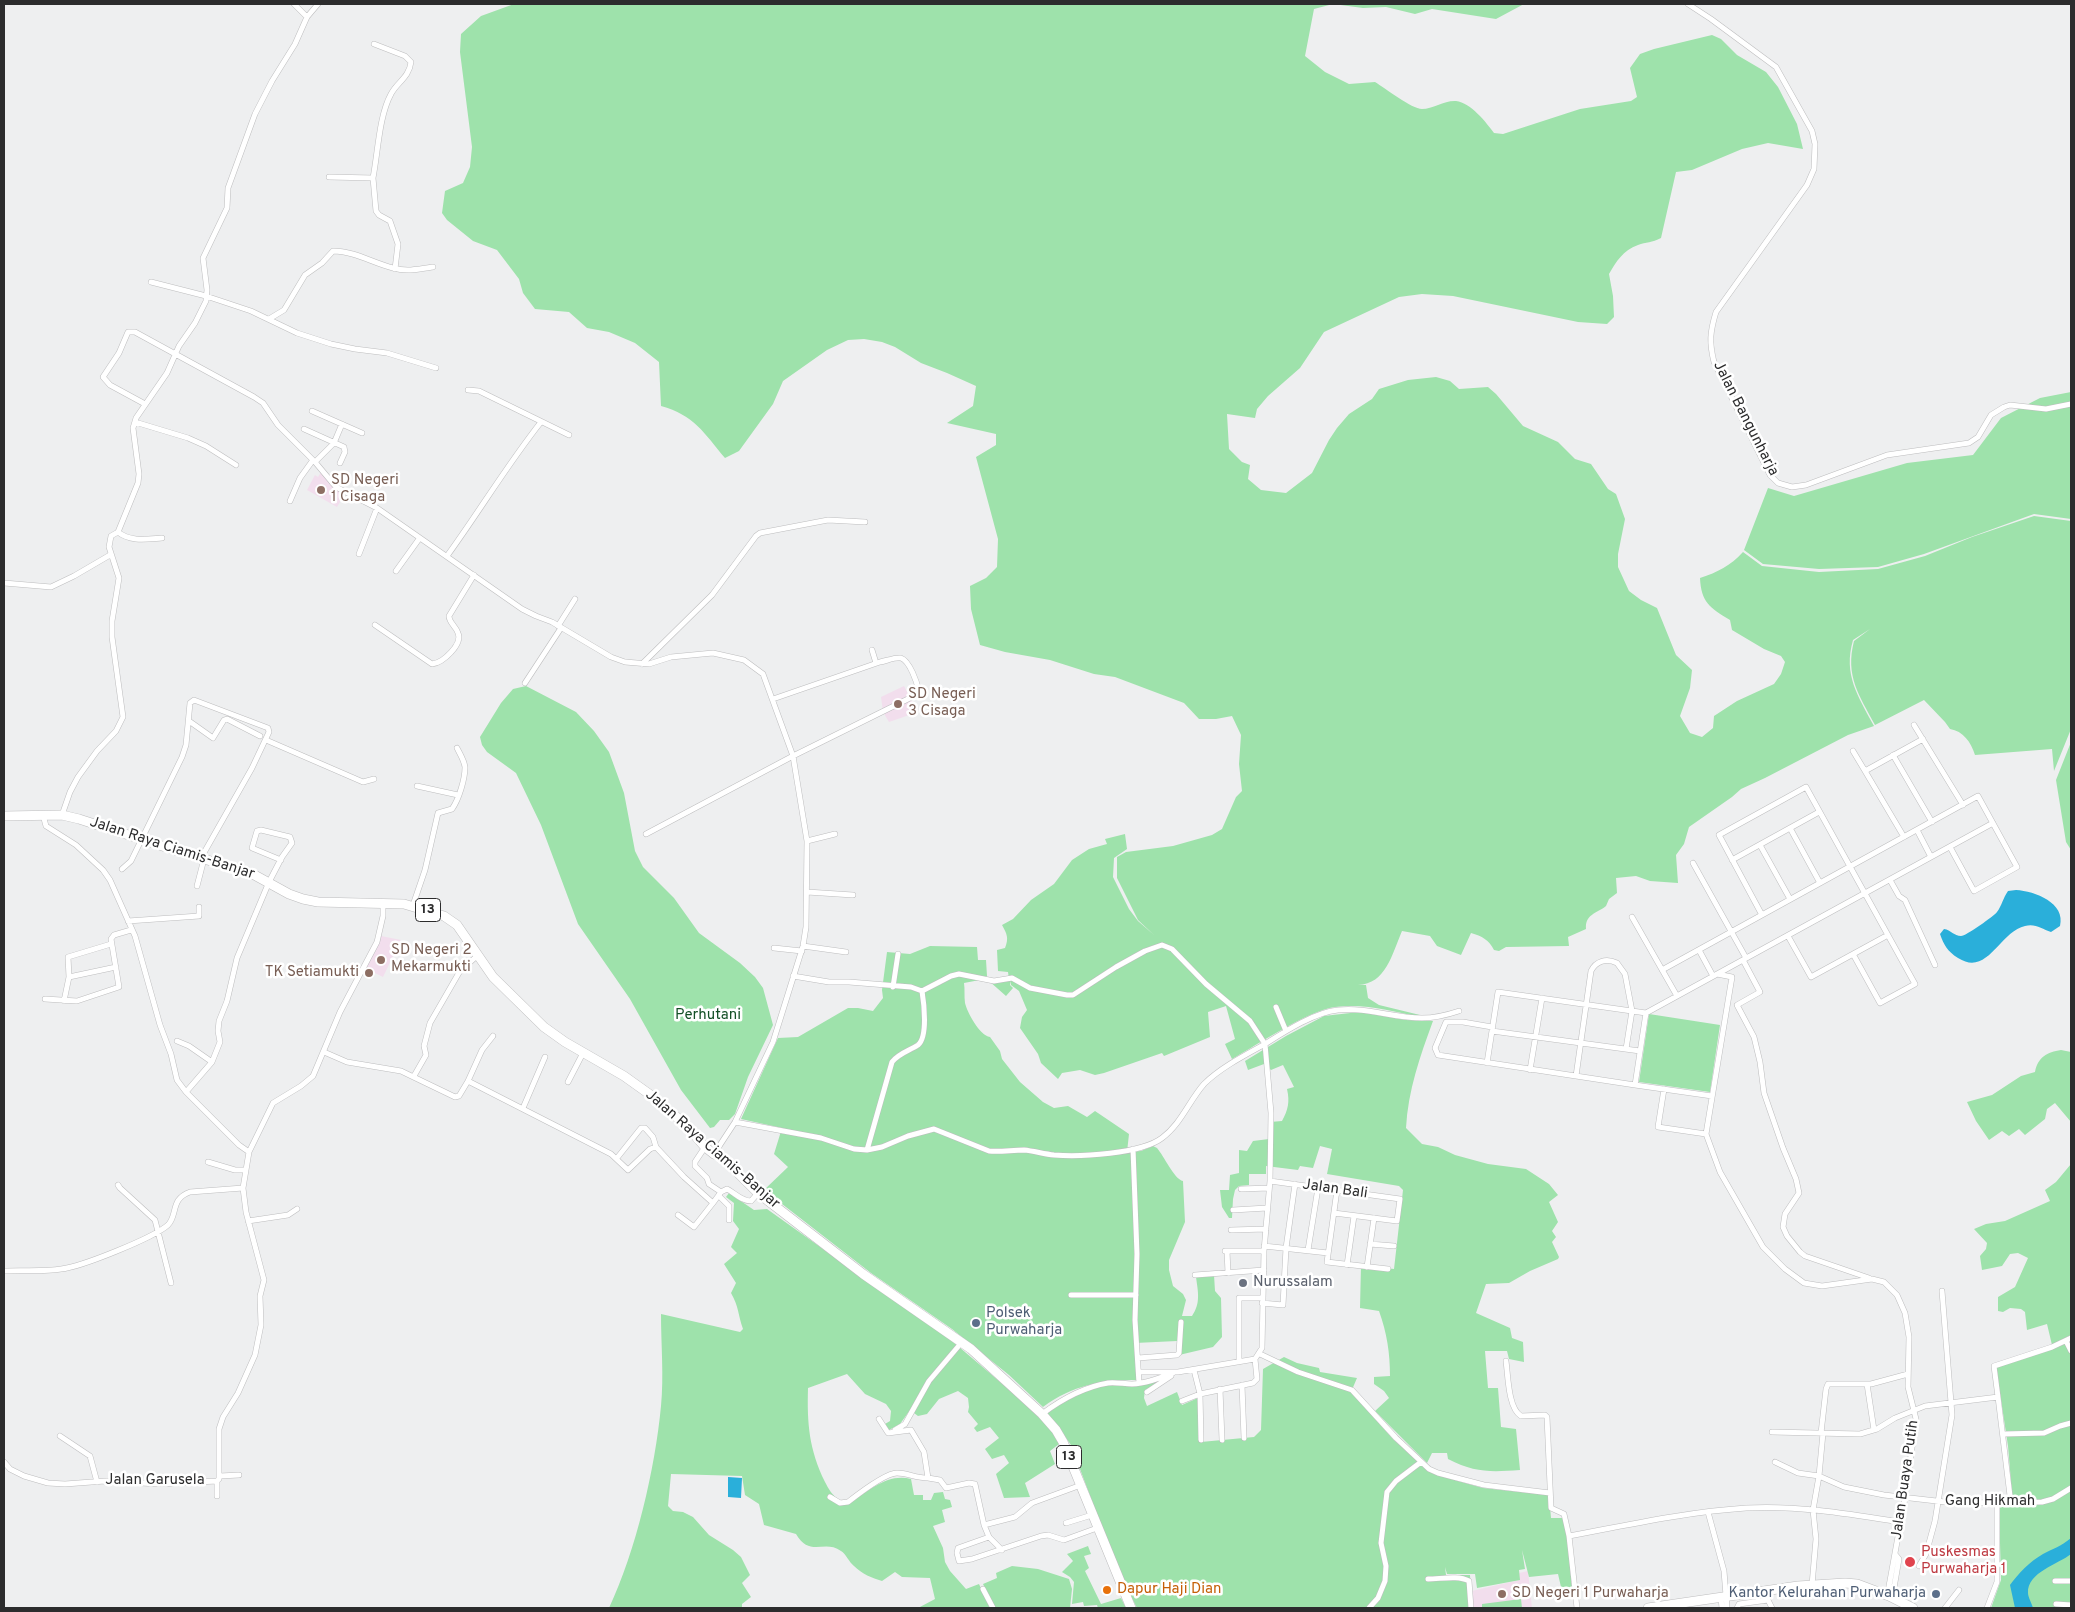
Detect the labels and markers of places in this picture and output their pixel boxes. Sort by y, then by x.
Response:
place label: SD Negeri 1 Cisaga [331,472,399,507]
marker: SD Negeri 1 Cisaga [315,484,327,496]
place label: SD Negeri 3 Cisaga [908,686,976,721]
marker: SD Negeri 3 Cisaga [892,698,904,710]
place label: SD Negeri 2 Mekarmukti [391,942,472,977]
marker: SD Negeri 2 Mekarmukti [375,954,387,966]
place label: TK Setiamukti [265,964,359,982]
marker: TK Setiamukti [363,967,375,979]
place label: Nurussalam [1253,1274,1333,1292]
marker: Nurussalam [1237,1277,1249,1289]
place label: Polsek Purwaharja [986,1305,1062,1340]
marker: Polsek Purwaharja [970,1317,982,1329]
place label: Puskesmas Purwaharja 1 [1921,1544,2006,1579]
marker: Puskesmas Purwaharja 1 [1903,1555,1917,1569]
place label: Dapur Haji Dian [1117,1581,1222,1599]
marker: Dapur Haji Dian [1101,1584,1113,1596]
place label: SD Negeri 1 Purwaharja [1512,1585,1669,1603]
place label: Kantor Kelurahan Purwaharja [1729,1585,1926,1603]
marker: SD Negeri 1 Purwaharja [1496,1588,1508,1600]
marker: Kantor Kelurahan Purwaharja [1930,1588,1942,1600]

